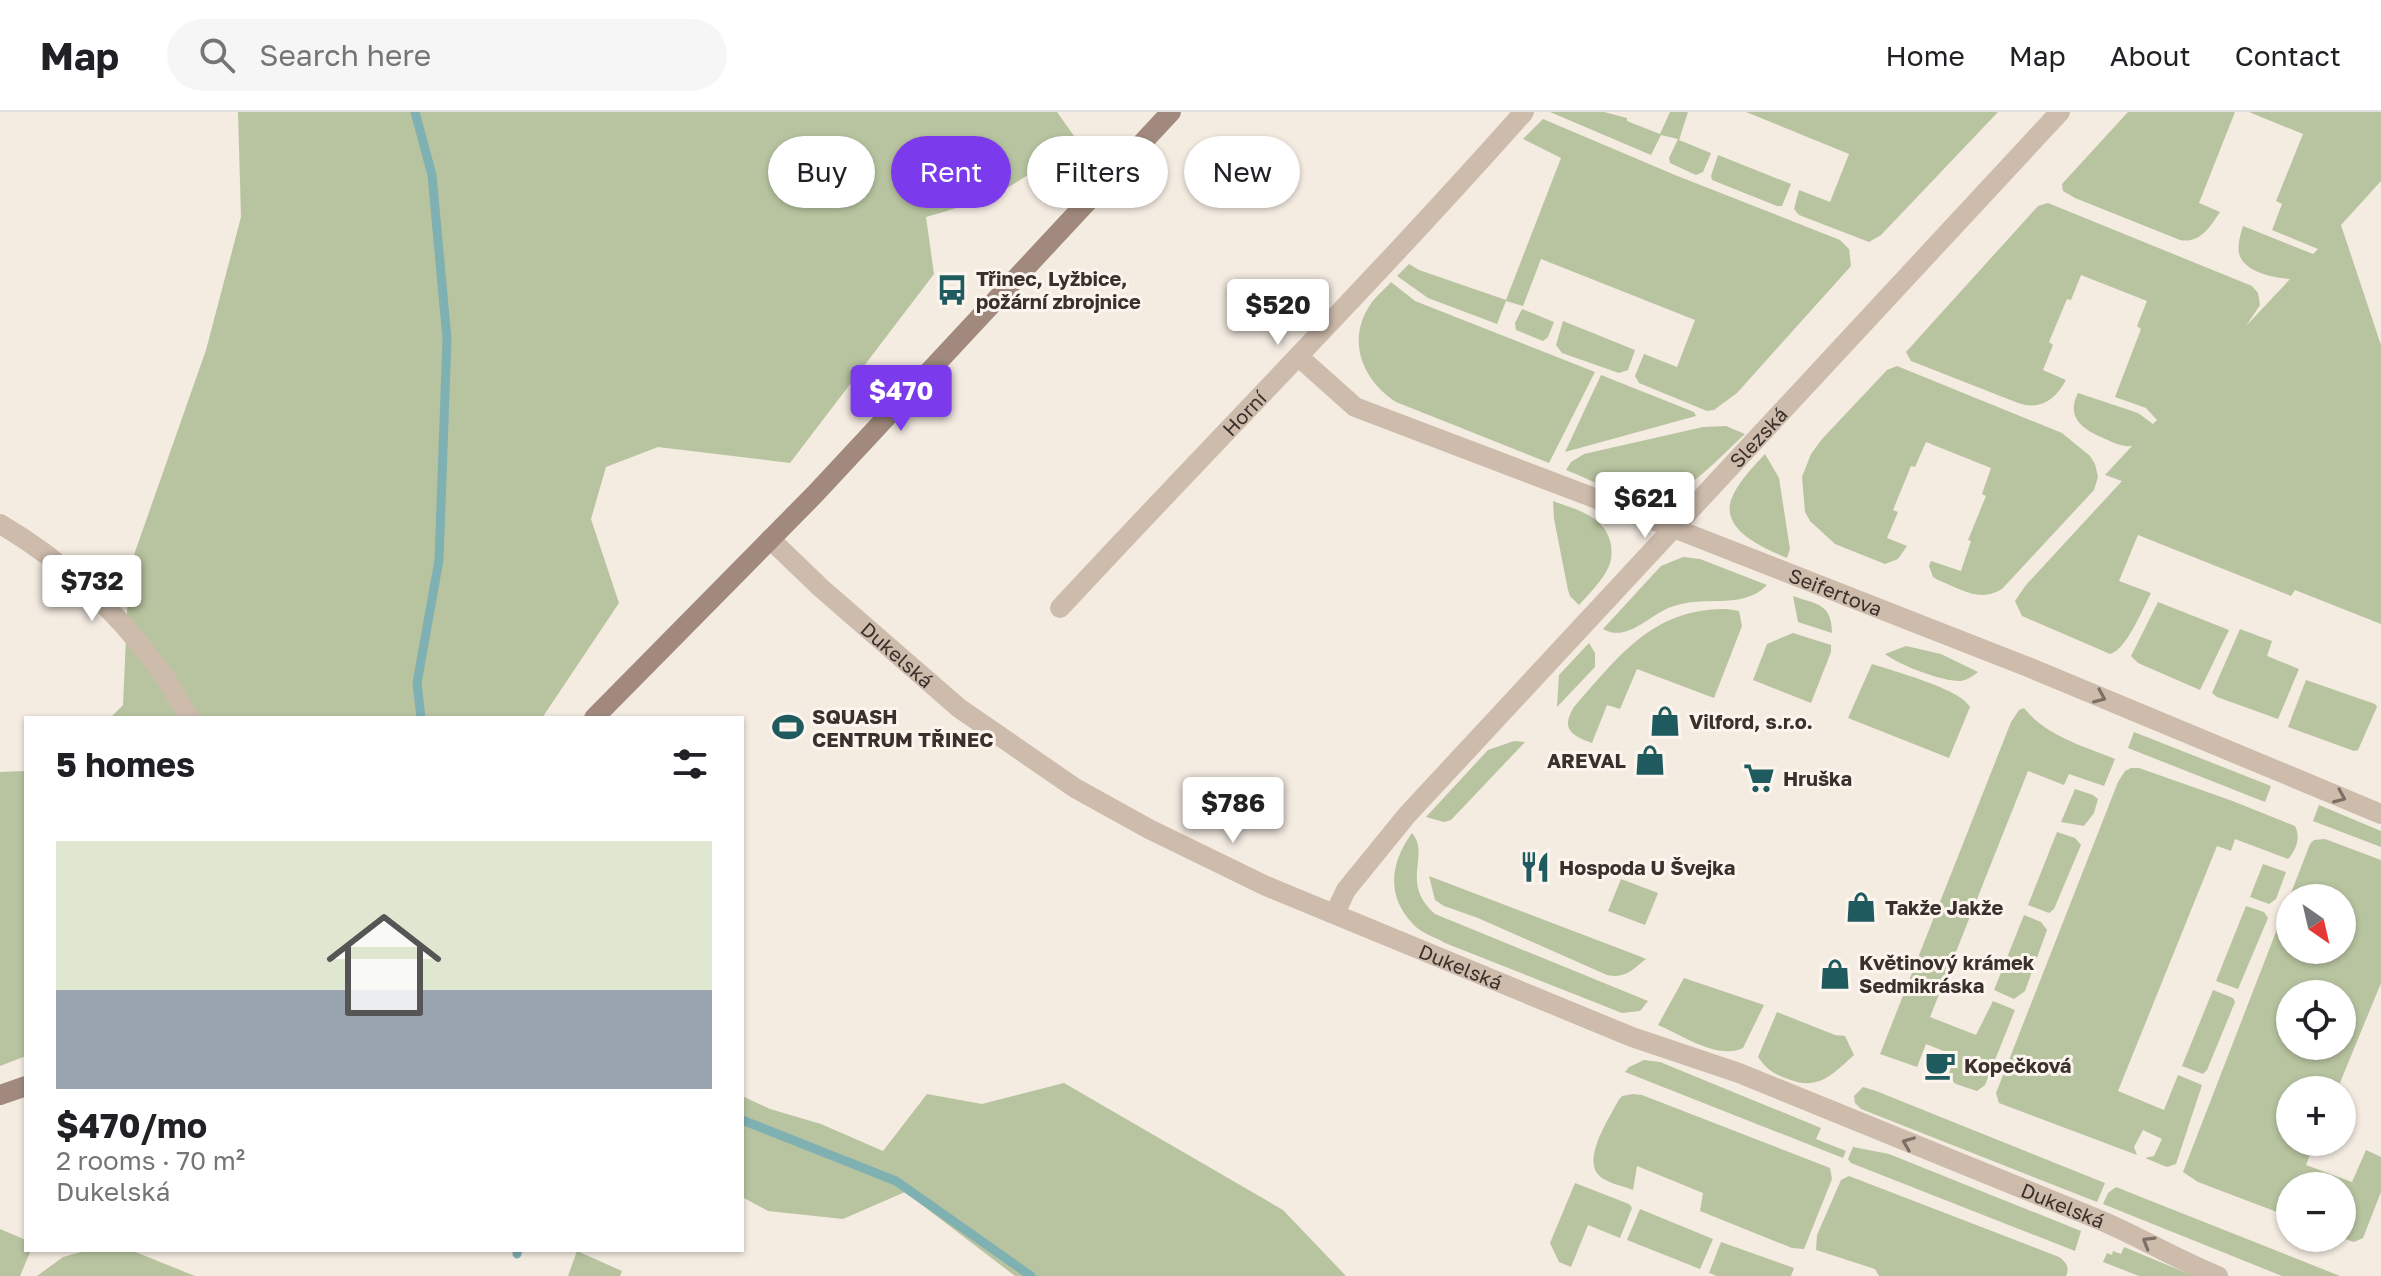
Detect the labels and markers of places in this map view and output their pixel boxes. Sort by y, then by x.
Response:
place label: Třinec, Lyžbice, požární zbrojnice [976,266,1141,313]
bus stop icon: Třinec, Lyžbice, požární zbrojnice [935,273,969,307]
pin: $520 [1231,279,1325,347]
pin: $470 [854,365,948,433]
pin: $621 [1598,472,1692,540]
pin: $732 [45,555,139,623]
place label: SQUASH CENTRUM TŘINEC [812,704,993,751]
shop icon: Vilford, s.r.o. [1648,704,1682,738]
place label: Vilford, s.r.o. [1689,709,1813,733]
sports icon: SQUASH CENTRUM TŘINEC [771,710,805,744]
shop icon: AREVAL [1633,743,1667,777]
place label: AREVAL [1547,748,1626,772]
supermarket icon: Hruška [1742,761,1776,795]
place label: Hruška [1783,766,1852,790]
pin: $786 [1186,777,1280,845]
restaurant icon: Hospoda U Švejka [1518,850,1552,884]
place label: Hospoda U Švejka [1559,855,1735,879]
shop icon: Takže Jakže [1844,890,1878,924]
place label: Takže Jakže [1885,895,2003,919]
place label: Květinový krámek Sedmikráska [1859,950,2035,997]
shop icon: Květinový krámek Sedmikráska [1818,957,1852,991]
cafe icon: Kopečková [1923,1048,1957,1082]
place label: Kopečková [1964,1053,2071,1077]

